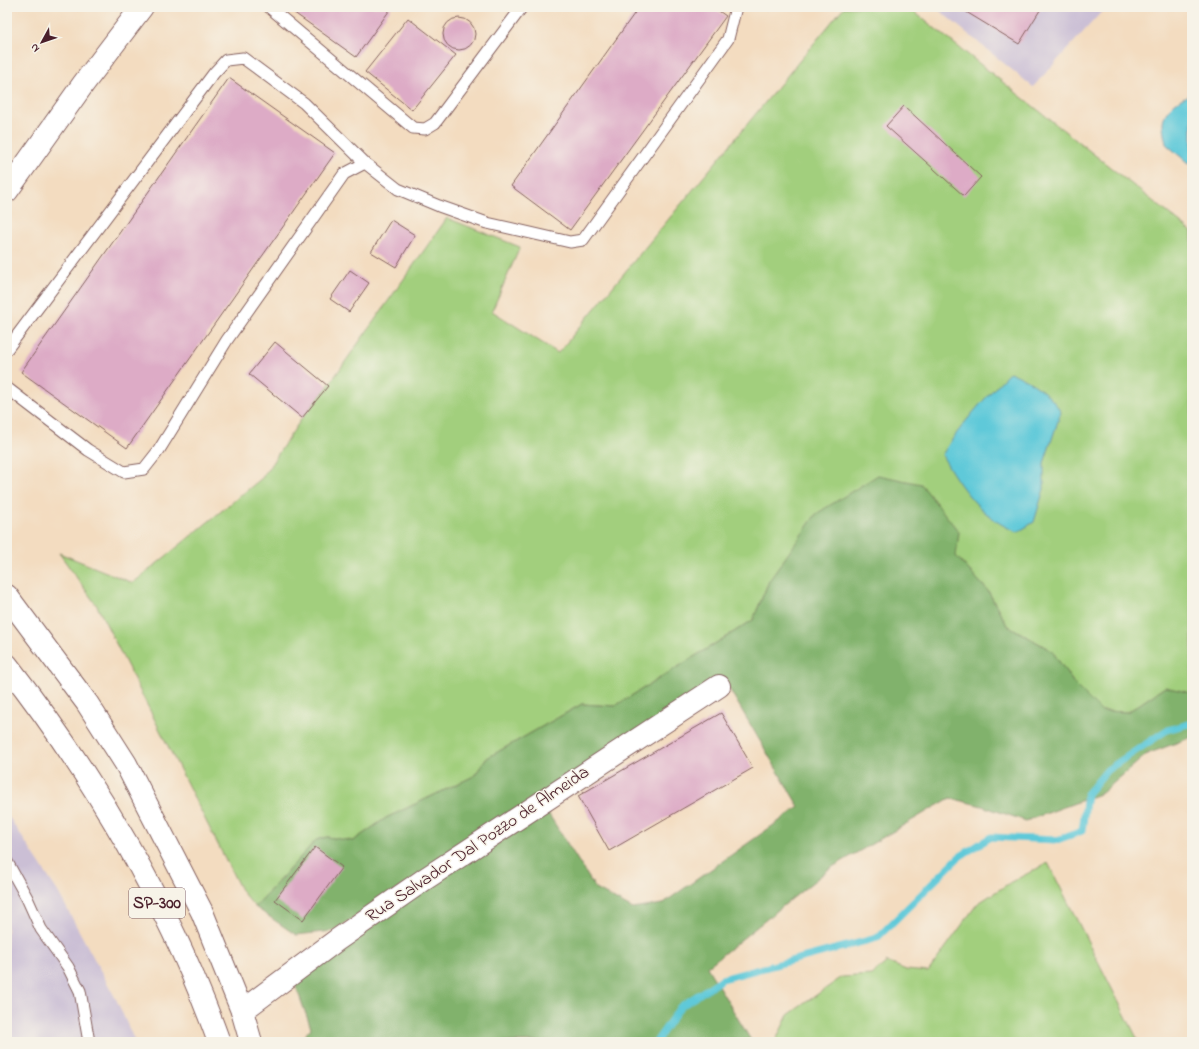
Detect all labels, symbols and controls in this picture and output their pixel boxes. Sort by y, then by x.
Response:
north arrow [22,22,62,62]
text: N [27,40,44,56]
street label: Rua Salvador Dal Pozzo de Almeida [361,760,595,930]
road number: SP-300 [129,888,185,918]

